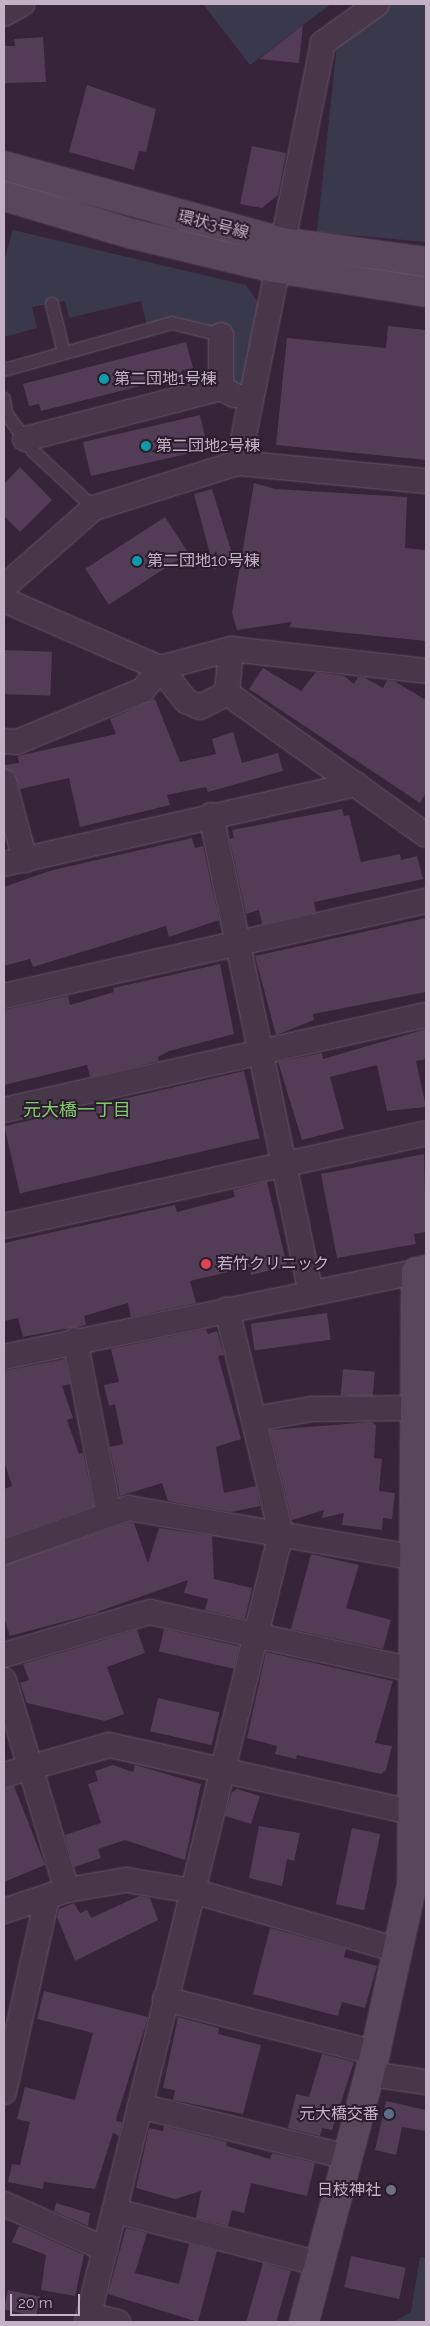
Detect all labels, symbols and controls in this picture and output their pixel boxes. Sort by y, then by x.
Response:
street label: 環状3号線 [175,207,251,243]
place label: 第二団地1号棟 [114,369,217,389]
marker: 第二団地1号棟 [98,373,110,385]
place label: 第二団地2号棟 [156,436,260,456]
marker: 第二団地2号棟 [140,440,152,452]
place label: 第二団地10号棟 [147,551,260,571]
marker: 第二団地10号棟 [131,555,143,567]
district label: 元大橋一丁目 [23,1099,131,1121]
place label: 若竹クリニック [217,1254,329,1274]
marker: 若竹クリニック [199,1257,213,1271]
place label: 元大橋交番 [299,2104,379,2124]
marker: 元大橋交番 [383,2108,395,2120]
place label: 日枝神社 [317,2180,381,2200]
marker: 日枝神社 [385,2184,397,2196]
scale bar [12,2284,82,2316]
text: 20 m [18,2294,53,2312]

